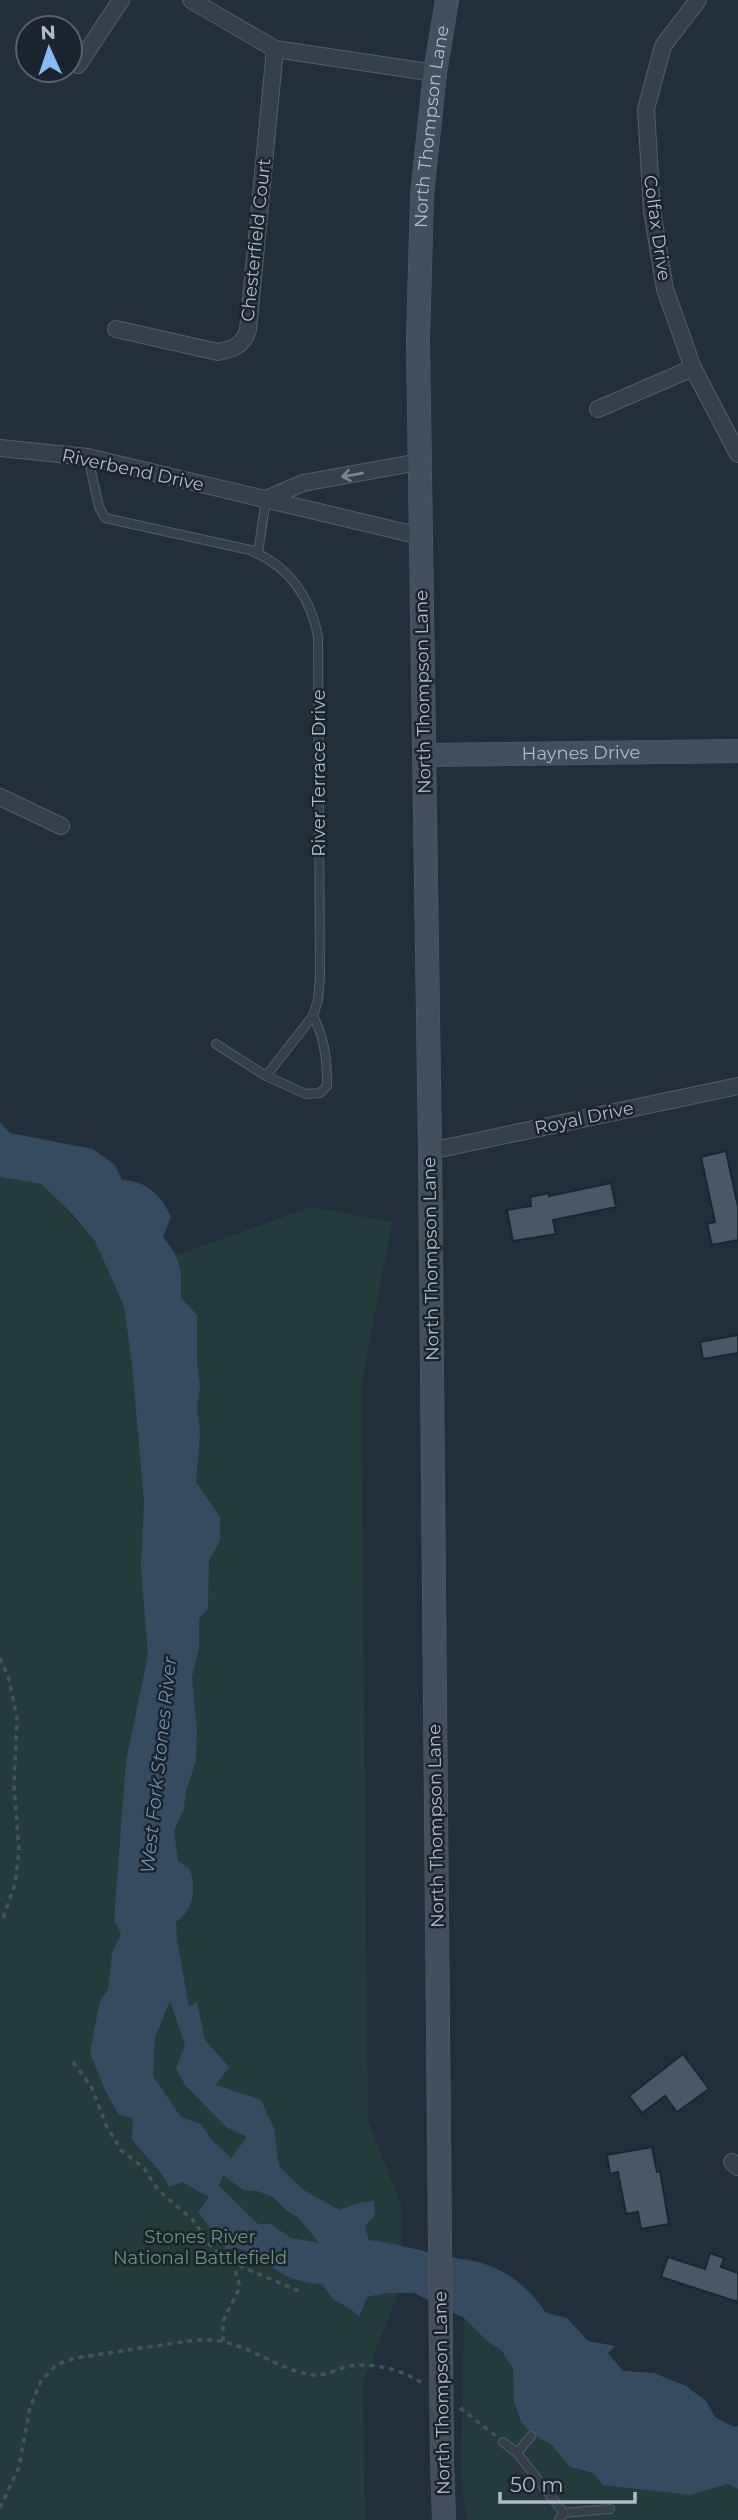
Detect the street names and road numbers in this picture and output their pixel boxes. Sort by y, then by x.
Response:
street label: North Thompson Lane [410,24,454,228]
street label: Chesterfield Court [236,157,276,323]
street label: Colfax Drive [639,174,675,282]
street label: Riverbend Drive [60,444,206,496]
street label: North Thompson Lane [410,590,436,794]
street label: River Terrace Drive [308,689,330,857]
street label: Haynes Drive [522,741,640,765]
street label: Royal Drive [532,1097,636,1139]
street label: North Thompson Lane [418,1157,444,1361]
street label: North Thompson Lane [423,1724,449,1928]
street label: North Thompson Lane [429,2291,455,2495]

